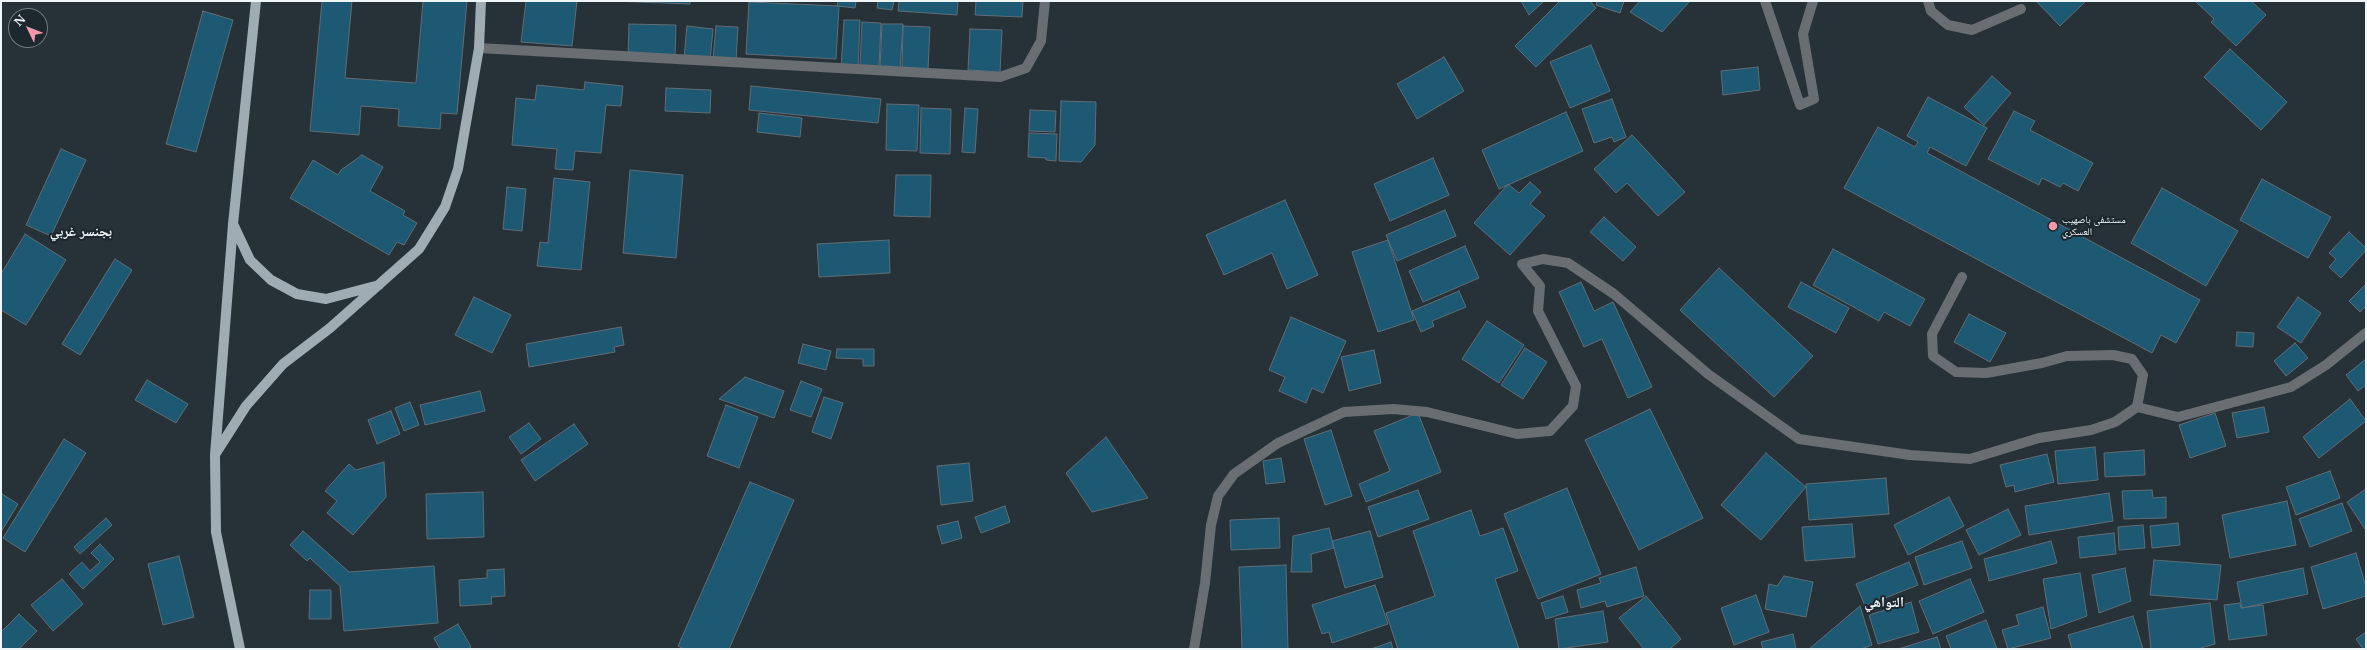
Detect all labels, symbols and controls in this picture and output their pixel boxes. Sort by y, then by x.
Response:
north arrow [8,8,48,48]
text: N [11,12,29,29]
place label: مستشفى باصهيب العسكري [2062,214,2126,238]
marker: مستشفى باصهيب العسكري [2047,220,2059,232]
district label: بجنسر غربي [50,224,112,240]
district label: التواهي [1864,595,1904,611]

